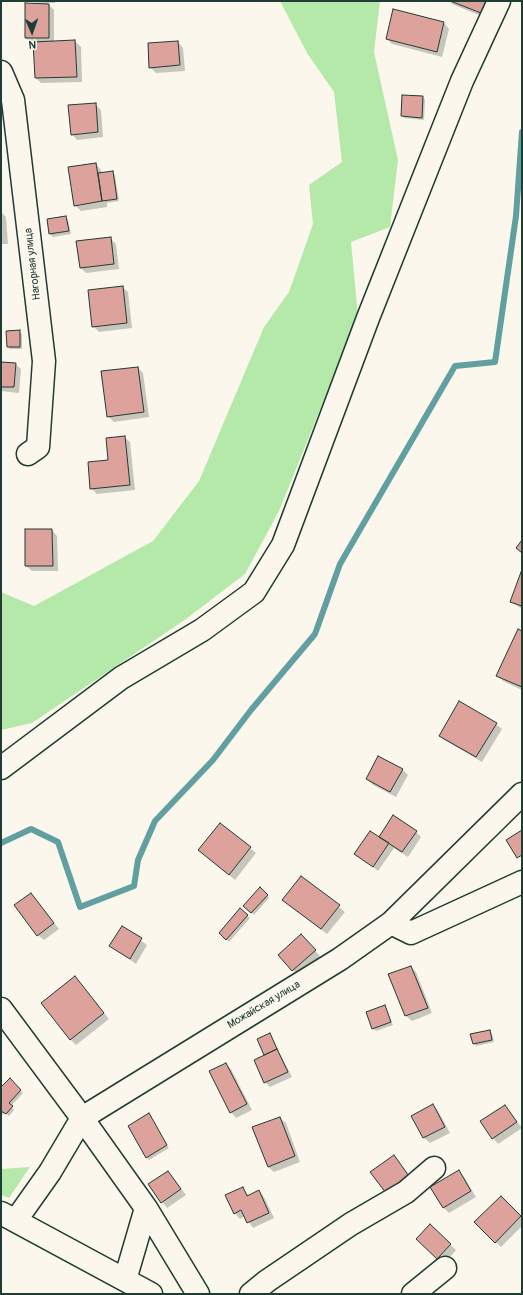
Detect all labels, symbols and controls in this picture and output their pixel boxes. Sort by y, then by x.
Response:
north arrow [12,12,52,52]
text: N [28,38,36,51]
street label: Нагорная улица [22,227,44,301]
street label: Можайская улица [225,978,303,1032]

